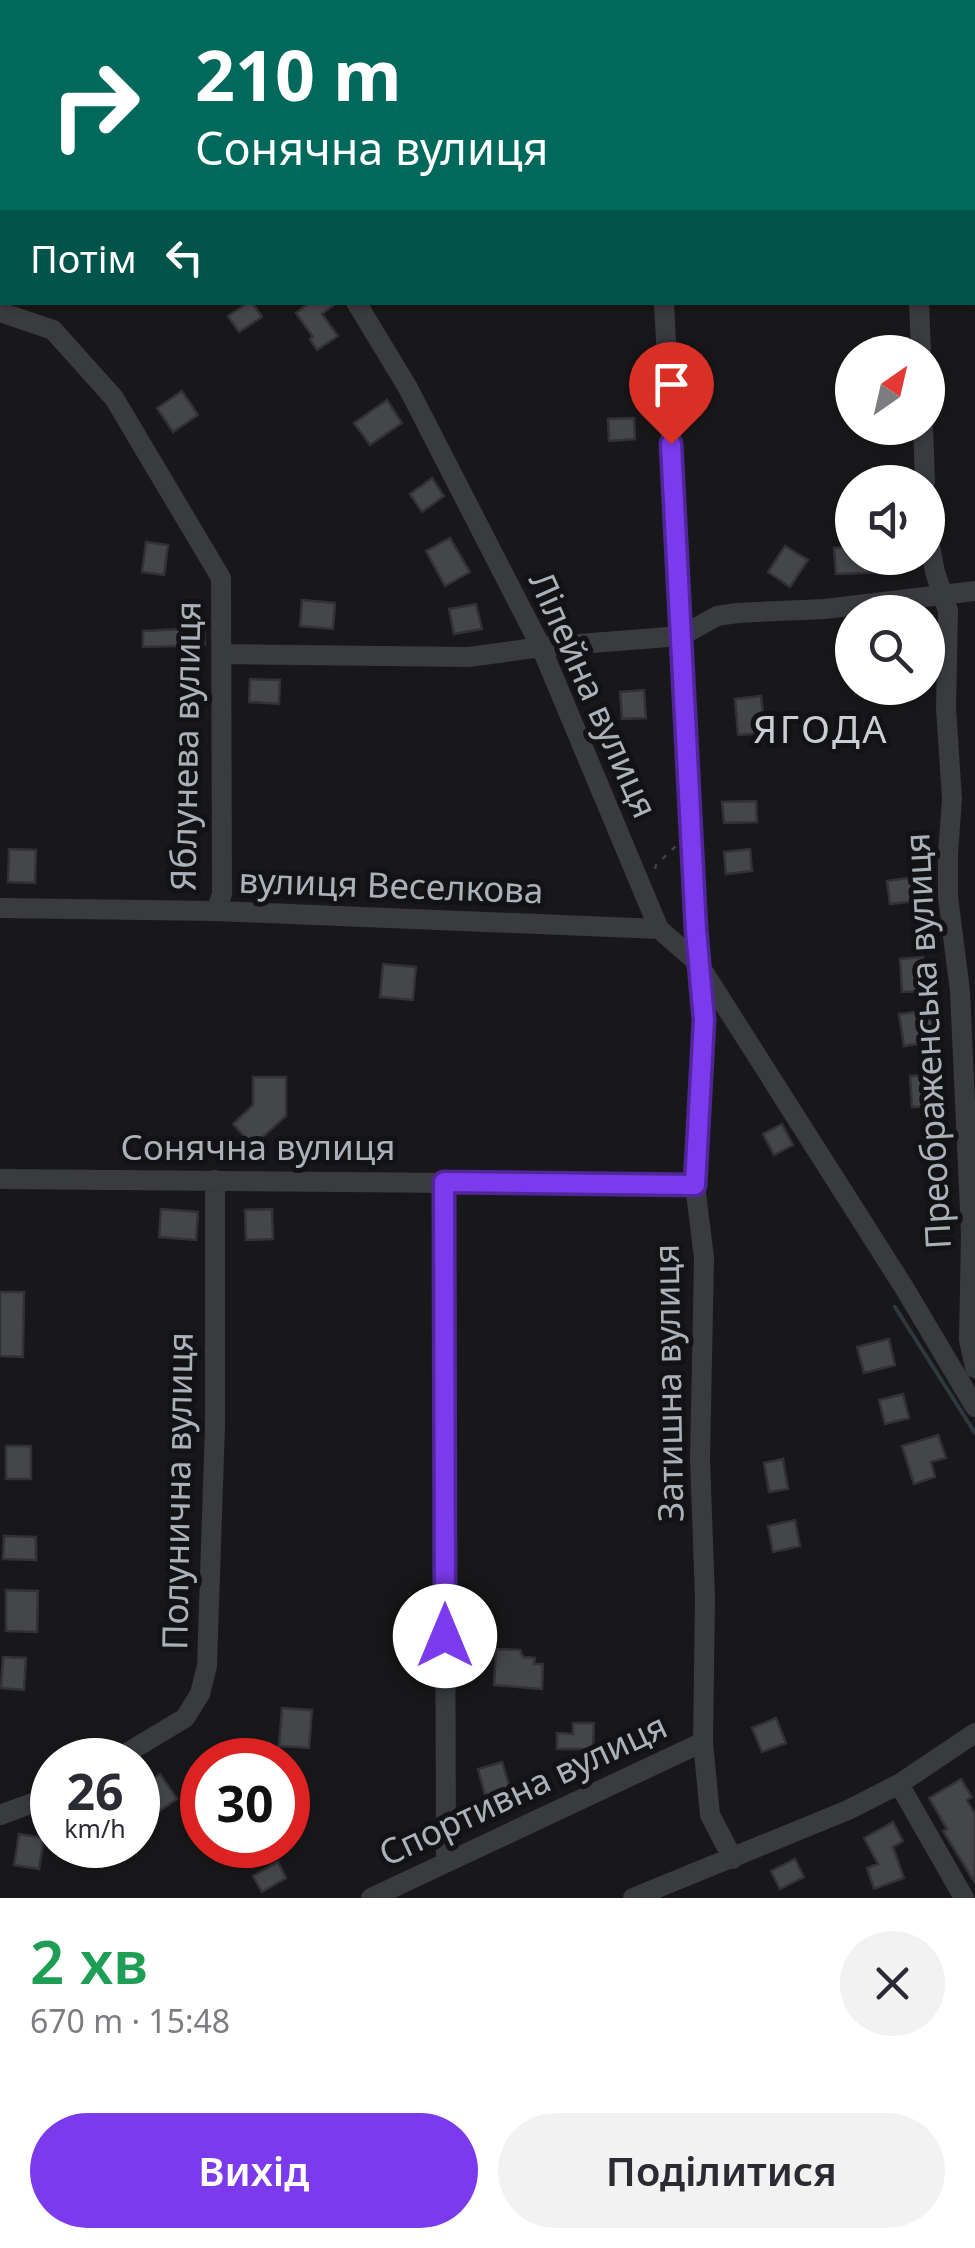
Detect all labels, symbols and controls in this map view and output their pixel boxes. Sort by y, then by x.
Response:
text: 210 m [195,26,402,122]
icon: right [30,40,160,170]
text: Сонячна вулиця [195,117,548,178]
icon: left [157,230,212,285]
text: Потім [30,232,137,284]
north arrow [835,335,945,445]
map controls [835,335,945,705]
pin [629,342,714,445]
icon: arrive [644,357,699,412]
button: sound [835,465,945,575]
street label: Лілейна вулиця [519,564,670,825]
button: search [835,595,945,705]
street label: Яблунева вулиця [158,601,211,891]
district label: ЯГОДА [753,702,889,754]
street label: Преображенська вулиця [892,832,961,1250]
street label: вулиця Веселкова [238,856,544,913]
street label: Сонячна вулиця [121,1123,395,1170]
street label: Затишна вулиця [642,1244,693,1522]
street label: Полунична вулиця [150,1332,203,1650]
position arrow [393,1584,497,1688]
street label: Спортивна вулиця [371,1701,674,1876]
speed limit sign: 30 [180,1738,310,1868]
text: 26 [66,1757,124,1825]
text: km/h [64,1811,126,1845]
text: 2 хв [30,1920,148,2002]
button: close [840,1931,945,2036]
text: 670 m · 15:48 [30,1999,230,2042]
button: Вихід [30,2113,478,2228]
button: Поділитися [498,2113,945,2228]

